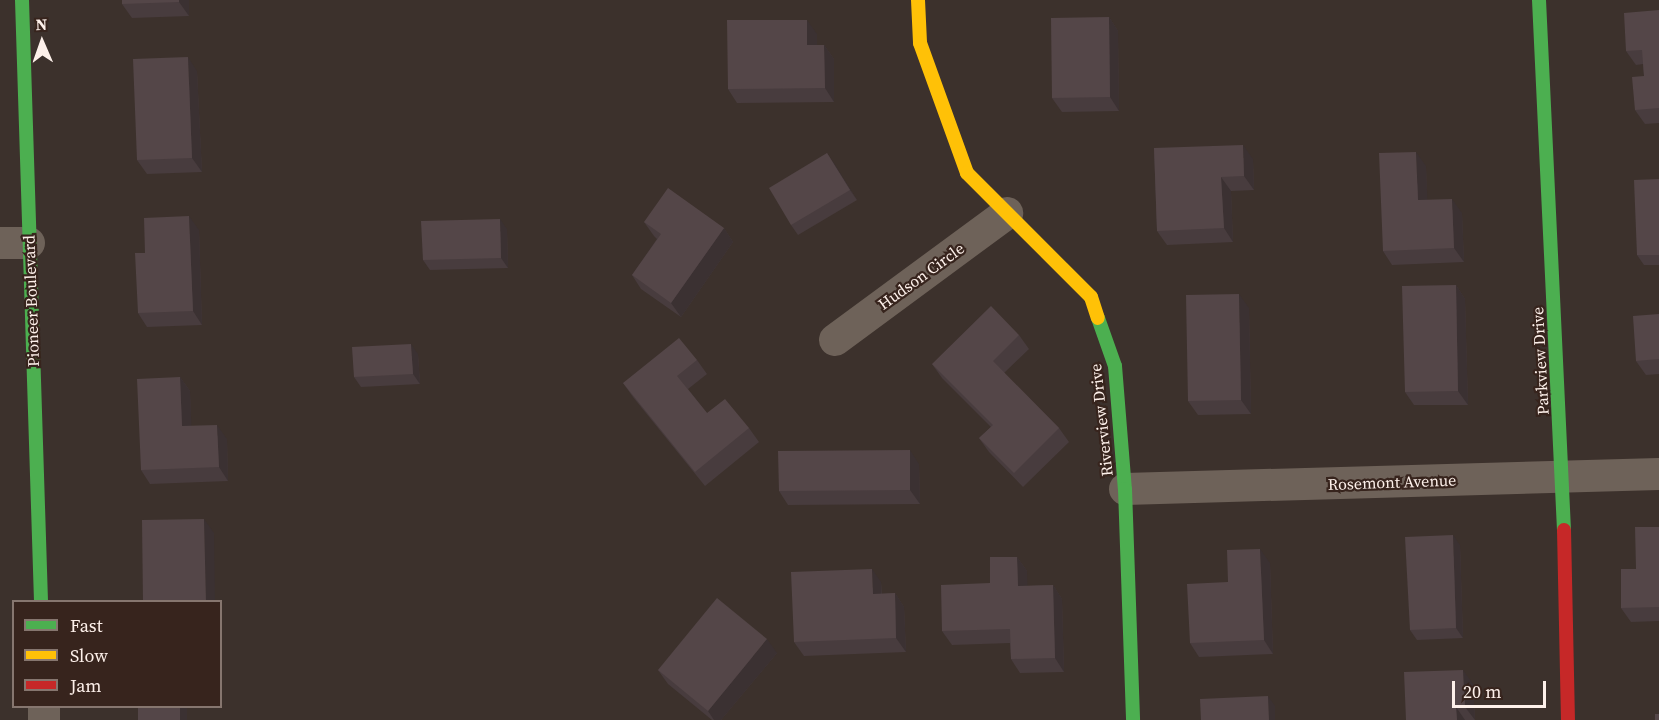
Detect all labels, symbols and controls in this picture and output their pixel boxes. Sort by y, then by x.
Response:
north arrow [12,12,72,72]
text: N [35,13,48,35]
street label: Pioneer Boulevard [19,235,43,367]
street label: Hudson Circle [874,238,968,314]
street label: Parkview Drive [1528,306,1552,416]
street label: Riverview Drive [1086,363,1116,477]
street label: Rosemont Avenue [1327,470,1457,494]
legend [12,600,222,708]
text: Fast [70,613,103,638]
text: Slow [70,643,108,668]
scale bar [1455,669,1550,707]
text: Jam [70,673,102,698]
text: 20 m [1463,679,1501,704]

